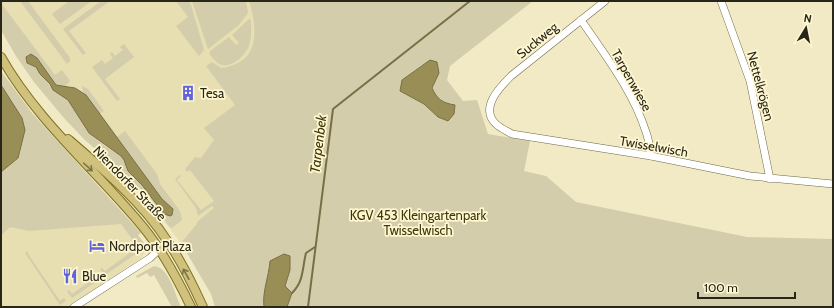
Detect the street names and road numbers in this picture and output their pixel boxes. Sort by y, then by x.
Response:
street label: Suckweg [513,18,561,61]
street label: Tarpenwiese [608,46,656,114]
street label: Nettelkrögen [744,49,778,123]
street label: Twisselwisch [619,132,689,160]
street label: Niendorfer Straße [90,142,170,224]

